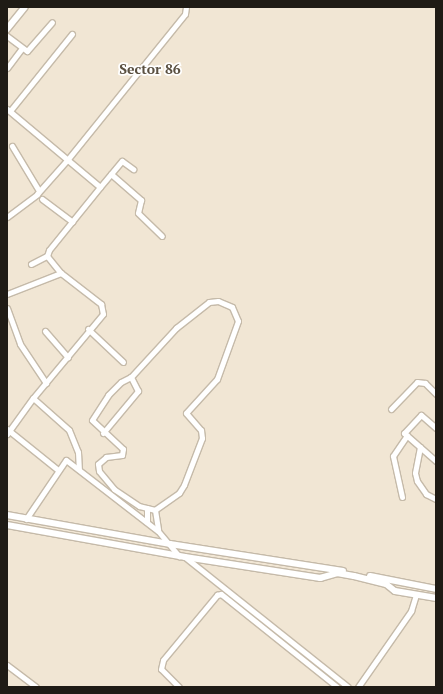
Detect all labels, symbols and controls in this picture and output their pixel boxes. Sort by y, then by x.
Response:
district label: Sector 86 [119,61,181,77]

